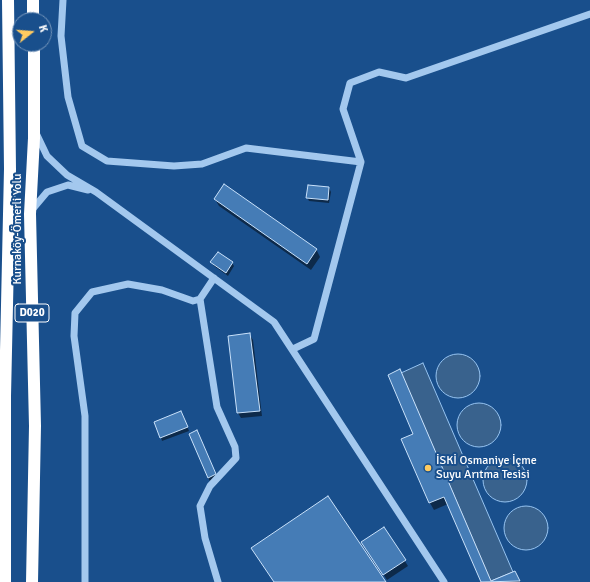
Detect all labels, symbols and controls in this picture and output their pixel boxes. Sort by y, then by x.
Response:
north arrow [12,12,52,52]
text: K [36,23,50,34]
street label: Kurnaköy-Ömerli Yolu [11,174,25,284]
road number: D020 [15,304,49,322]
place label: İSKİ Osmaniye İçme Suyu Arıtma Tesisi [436,454,537,482]
marker: İSKİ Osmaniye İçme Suyu Arıtma Tesisi [423,463,433,473]

